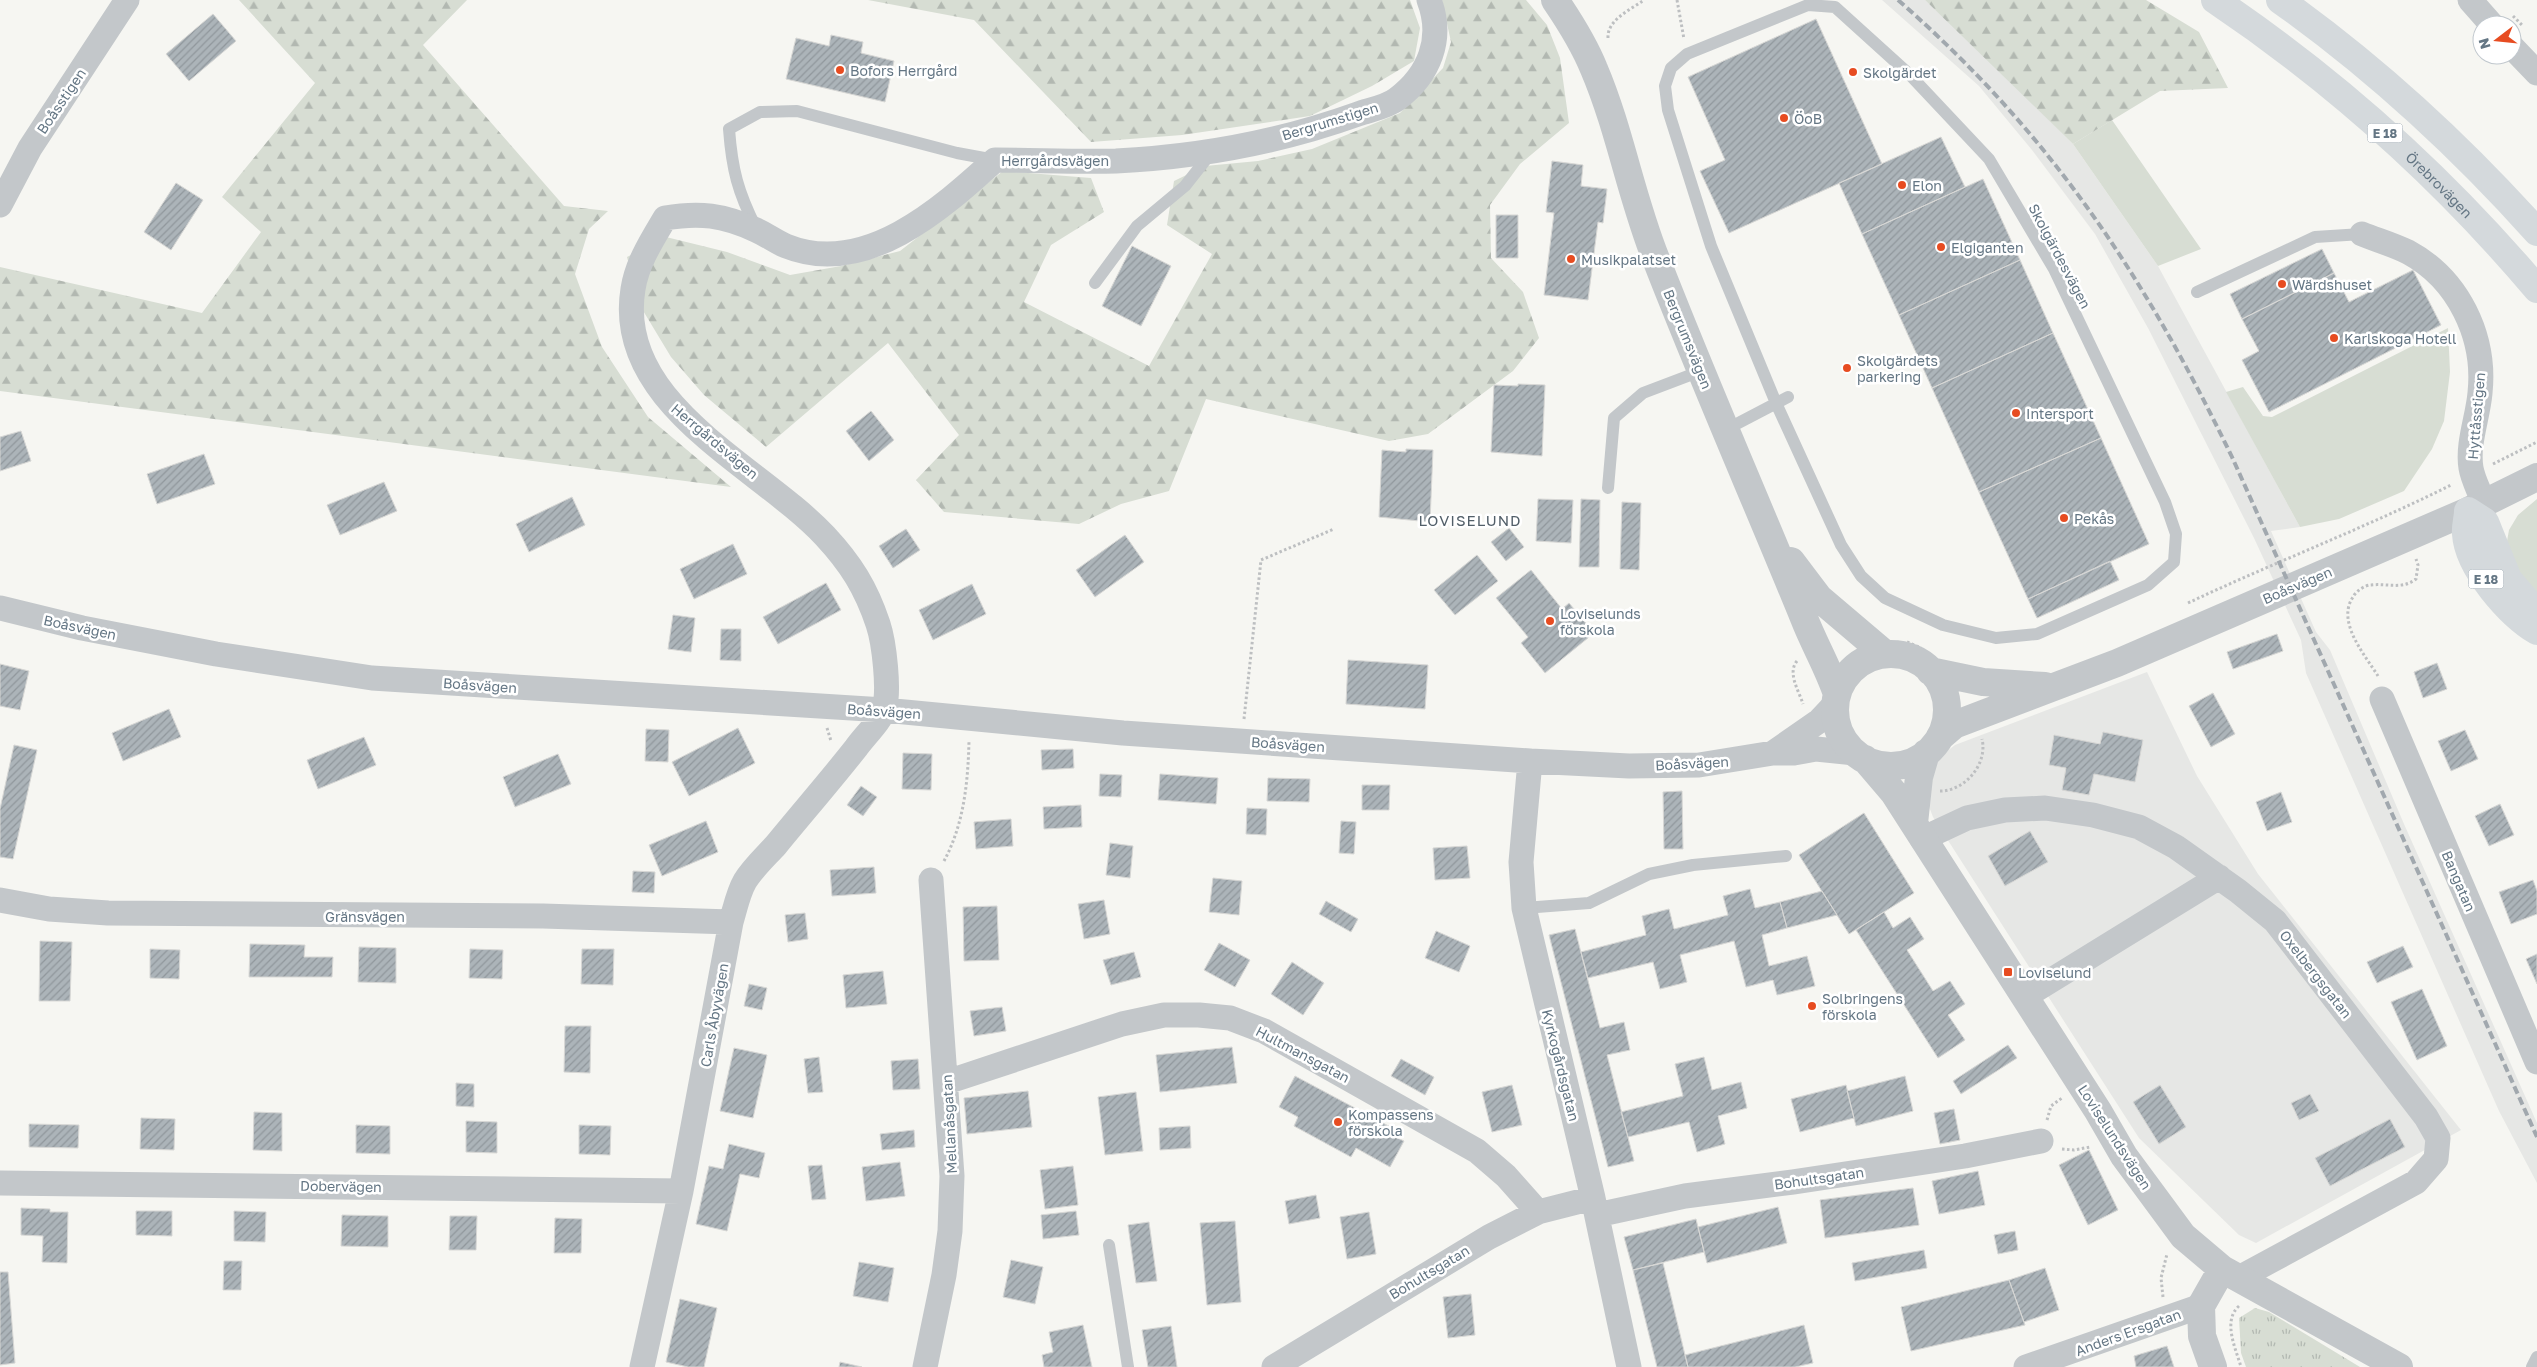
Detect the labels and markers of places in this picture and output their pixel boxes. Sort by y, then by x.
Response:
place label: Bofors Herrgård [850,62,957,79]
marker: Bofors Herrgård [834,64,846,76]
place label: Skolgärdet [1863,64,1937,81]
marker: Skolgärdet [1847,66,1859,78]
place label: ÖoB [1794,110,1822,127]
marker: ÖoB [1778,112,1790,124]
place label: Elon [1912,177,1942,194]
marker: Elon [1896,179,1908,191]
place label: Elgiganten [1951,239,2024,256]
marker: Elgiganten [1935,241,1947,253]
place label: Musikpalatset [1581,251,1676,268]
marker: Musikpalatset [1565,253,1577,265]
place label: Wärdshuset [2292,276,2372,293]
marker: Wärdshuset [2276,278,2288,290]
place label: Karlskoga Hotell [2344,330,2457,347]
marker: Karlskoga Hotell [2328,332,2340,344]
place label: Skolgärdets parkering [1857,352,1938,385]
marker: Skolgärdets parkering [1841,362,1853,374]
place label: Intersport [2026,405,2094,422]
marker: Intersport [2010,407,2022,419]
place label: Pekås [2074,510,2114,527]
marker: Pekås [2058,512,2070,524]
place label: Loviselunds förskola [1560,605,1641,638]
marker: Loviselunds förskola [1544,615,1556,627]
place label: Loviselund [2018,964,2091,981]
marker: Loviselund [2002,966,2014,978]
place label: Solbringens förskola [1822,990,1903,1023]
marker: Solbringens förskola [1806,1000,1818,1012]
place label: Kompassens förskola [1348,1106,1434,1139]
marker: Kompassens förskola [1332,1116,1344,1128]

